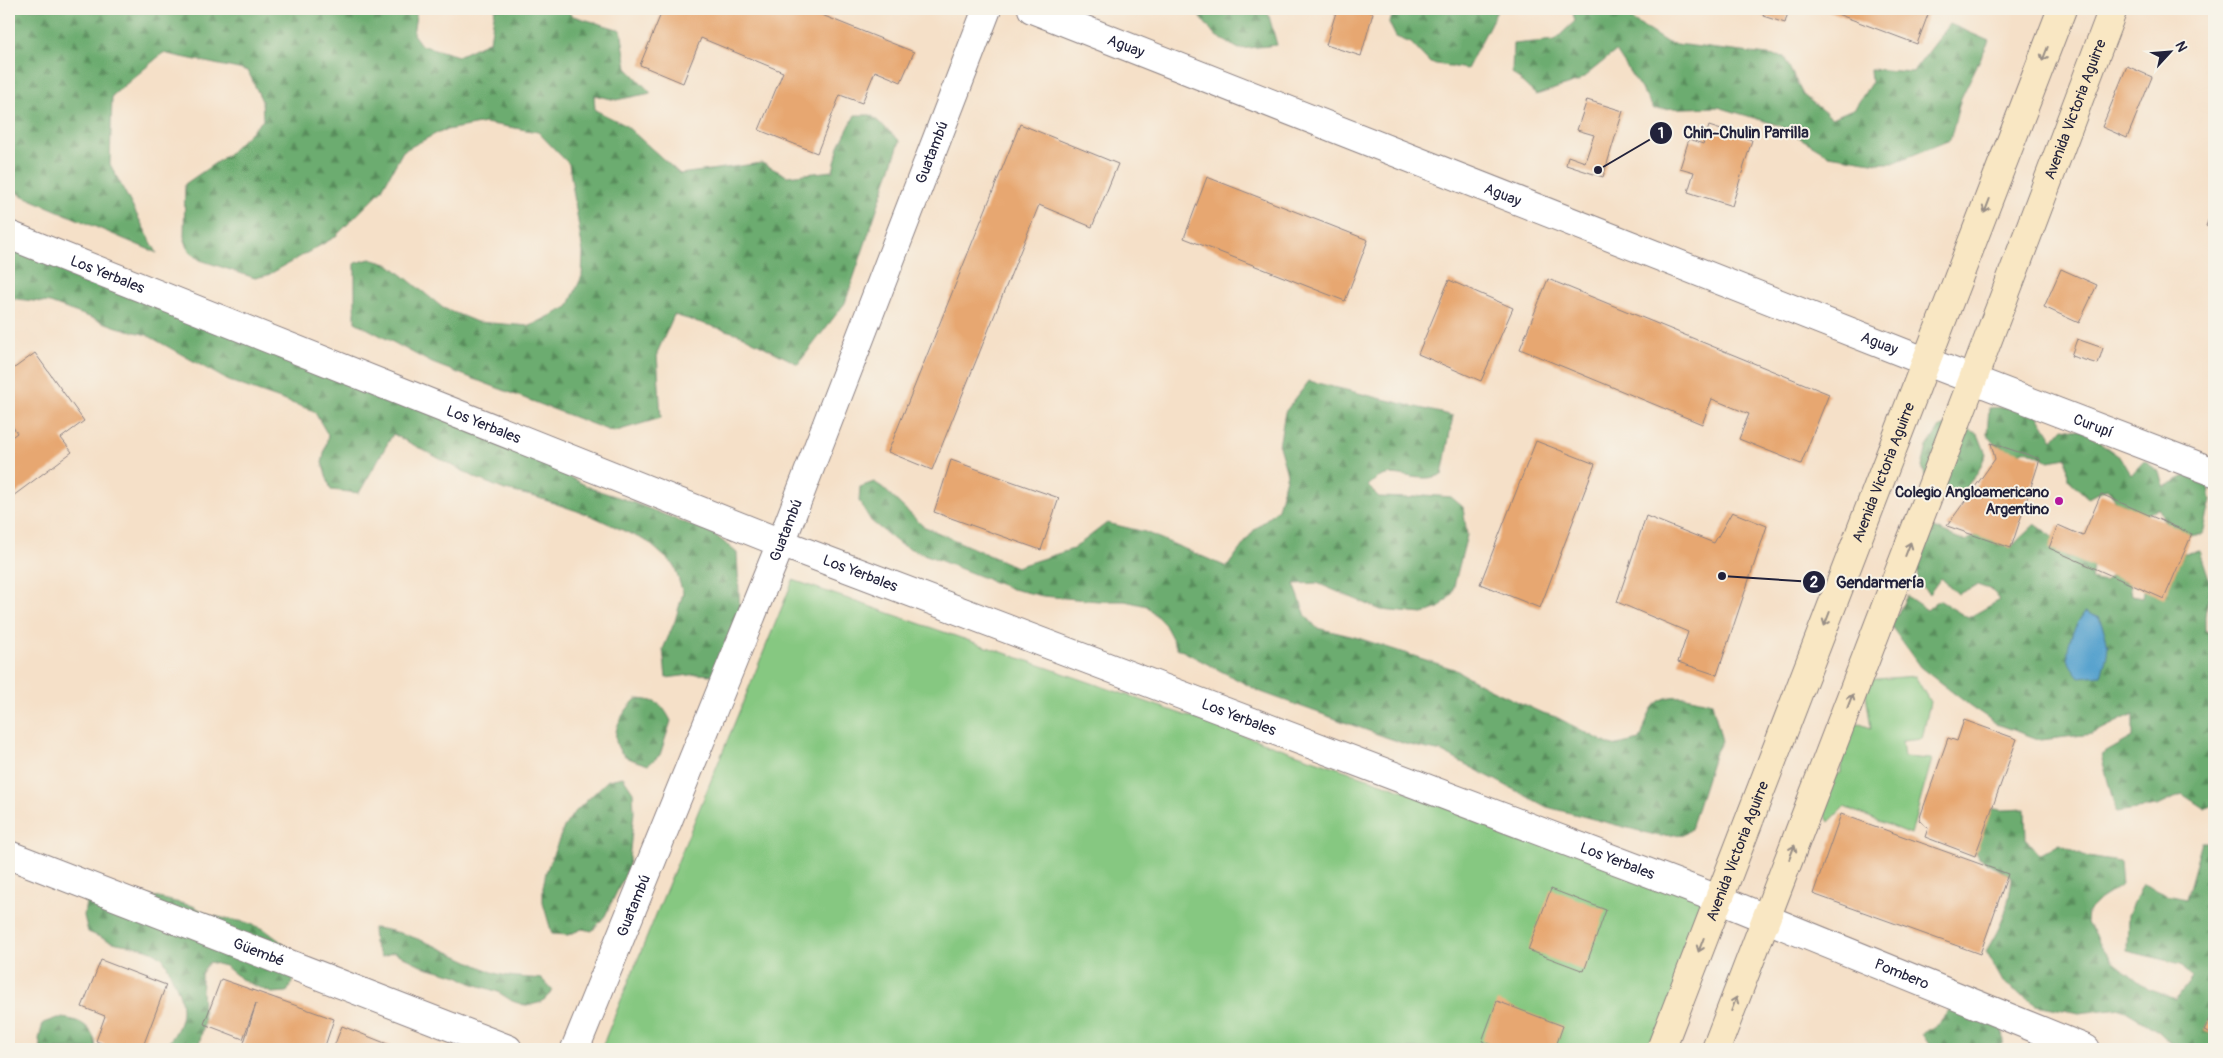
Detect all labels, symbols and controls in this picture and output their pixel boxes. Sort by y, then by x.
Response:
north arrow [2146,28,2196,78]
street label: Aguay [1105,31,1148,63]
street label: Avenida Victoria Aguirre [2040,36,2111,182]
text: N [2172,39,2191,55]
one-way arrow [2040,46,2049,61]
callout: Chin-Chulin Parrilla [1649,117,1819,148]
street label: Guatambú [911,119,953,187]
text: Chin-Chulin Parrilla [1683,123,1809,143]
text: 1 [1658,124,1664,143]
street label: Aguay [1481,179,1524,211]
one-way arrow [1982,198,1991,213]
street label: Los Yerbales [67,251,147,298]
street label: Aguay [1858,328,1901,360]
street label: Avenida Victoria Aguirre [1848,399,1920,545]
street label: Los Yerbales [443,401,524,448]
street label: Curupí [2070,410,2115,442]
place label: Colegio Angloamericano Argentino [1895,483,2049,519]
marker: Colegio Angloamericano Argentino [2053,495,2065,507]
street label: Guatambú [765,496,807,564]
one-way arrow [1904,542,1914,557]
street label: Los Yerbales [820,551,900,597]
callout: Gendarmería [1801,567,1934,598]
text: 2 [1810,573,1818,592]
text: Gendarmería [1836,573,1925,593]
one-way arrow [1822,611,1831,626]
one-way arrow [1847,693,1856,708]
street label: Los Yerbales [1199,695,1279,740]
street label: Avenida Victoria Aguirre [1702,778,1774,924]
street label: Los Yerbales [1577,838,1658,884]
one-way arrow [1789,845,1798,860]
street label: Guatambú [613,872,655,940]
street label: Güembé [230,934,287,971]
one-way arrow [1695,937,1705,952]
street label: Pombero [1872,955,1932,994]
one-way arrow [1729,997,1739,1012]

